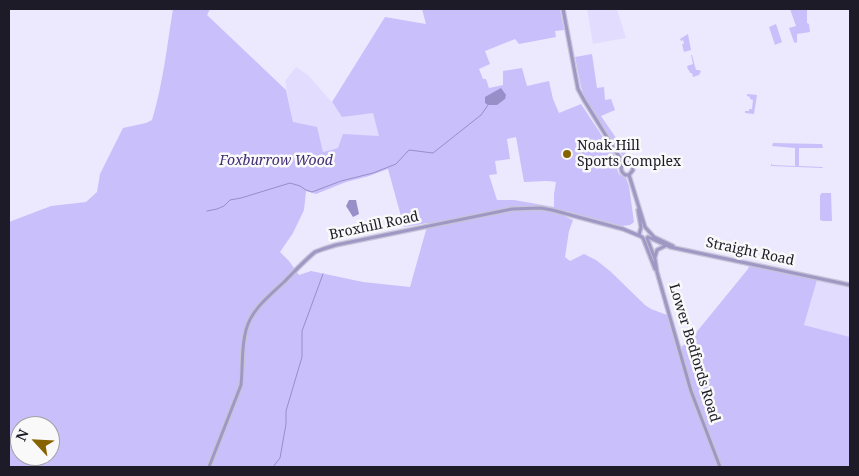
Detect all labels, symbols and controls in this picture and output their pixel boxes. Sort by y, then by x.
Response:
place label: Noak Hill Sports Complex [577,138,681,170]
marker: Noak Hill Sports Complex [561,148,573,160]
park label: Foxburrow Wood [219,153,333,169]
street label: Broxhill Road [328,208,420,244]
street label: Straight Road [704,234,796,270]
street label: Lower Bedfords Road [665,282,723,424]
north arrow [10,416,60,466]
text: N [11,426,33,444]

